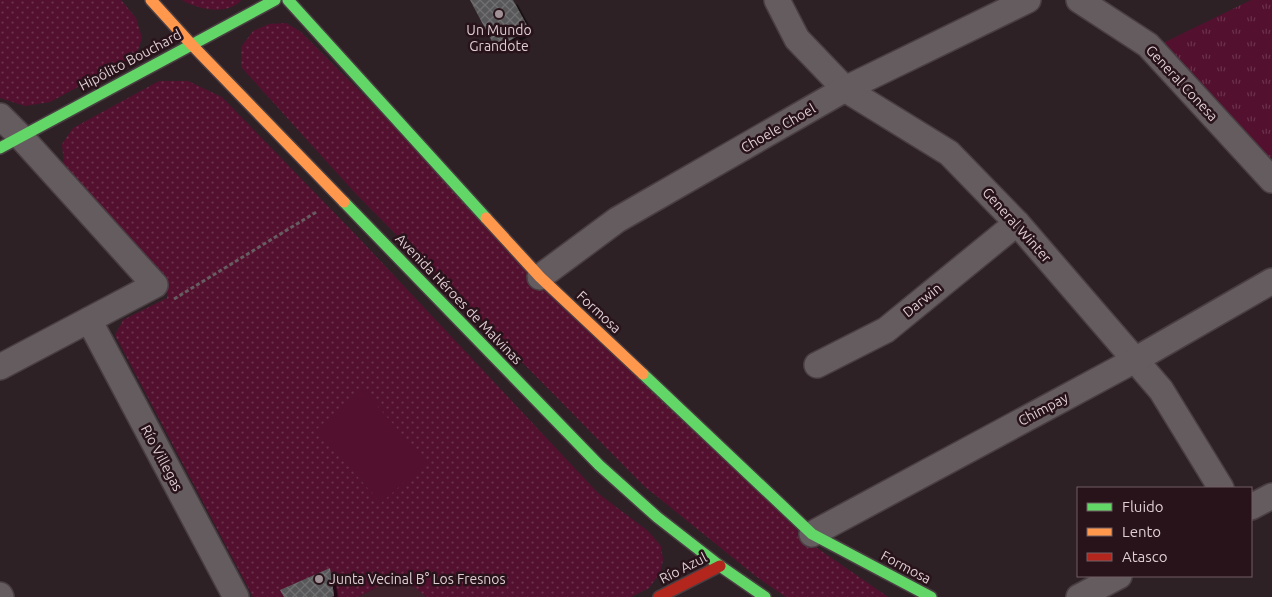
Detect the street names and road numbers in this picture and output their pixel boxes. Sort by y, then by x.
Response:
street label: Hipólito Bouchard [76,26,184,94]
street label: General Conesa [1143,42,1221,124]
street label: Choele Choel [738,100,818,156]
street label: General Winter [979,184,1055,266]
street label: Avenida Héroes de Malvinas [392,230,526,368]
street label: Darwin [900,280,944,320]
street label: Formosa [574,288,624,336]
street label: Chimpay [1015,389,1071,429]
street label: Río Villegas [138,422,186,494]
street label: Formosa [878,547,934,587]
street label: Río Azul [657,549,710,587]

